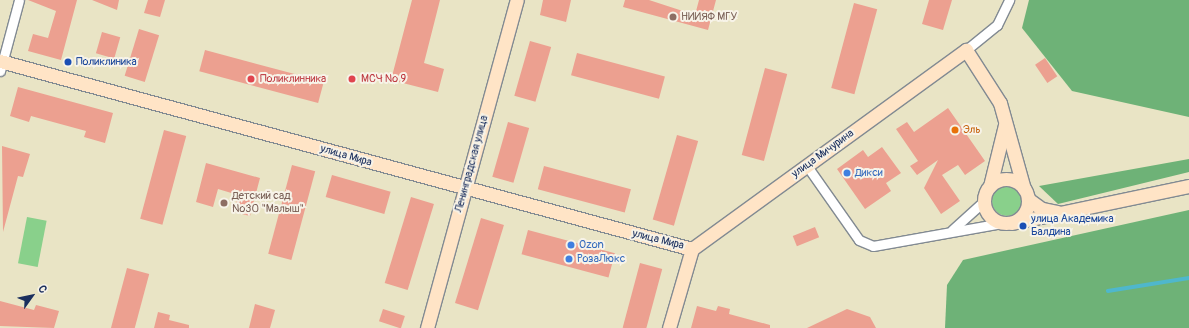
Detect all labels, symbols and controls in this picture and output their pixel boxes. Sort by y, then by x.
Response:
place label: НИИЯФ МГУ [681,10,737,24]
marker: НИИЯФ МГУ [668,12,678,22]
place label: Поликлиника [76,55,137,69]
marker: Поликлиника [63,57,73,67]
place label: Поликлинника [260,72,326,86]
place label: МСЧ № 9 [361,72,406,86]
marker: Поликлинника [245,73,257,85]
marker: МСЧ № 9 [346,73,358,85]
street label: Ленинградская улица [453,114,491,214]
place label: Эль [963,123,980,137]
marker: Эль [950,125,960,135]
street label: улица Мичурина [789,127,857,181]
street label: улица Мира [319,142,373,170]
place label: Дикси [855,166,883,180]
marker: Дикси [842,168,852,178]
place label: Детский сад №30 "Малыш" [232,190,304,216]
marker: Детский сад №30 "Малыш" [219,198,229,208]
place label: улица Академика Балдина [1031,213,1114,239]
marker: улица Академика Балдина [1018,221,1028,231]
street label: улица Мира [631,227,685,253]
place label: Ozon [579,238,604,252]
marker: Ozon [566,240,576,250]
place label: РозаЛюкс [577,252,625,266]
marker: РозаЛюкс [564,254,574,264]
north arrow [12,276,52,316]
text: С [35,283,50,296]

